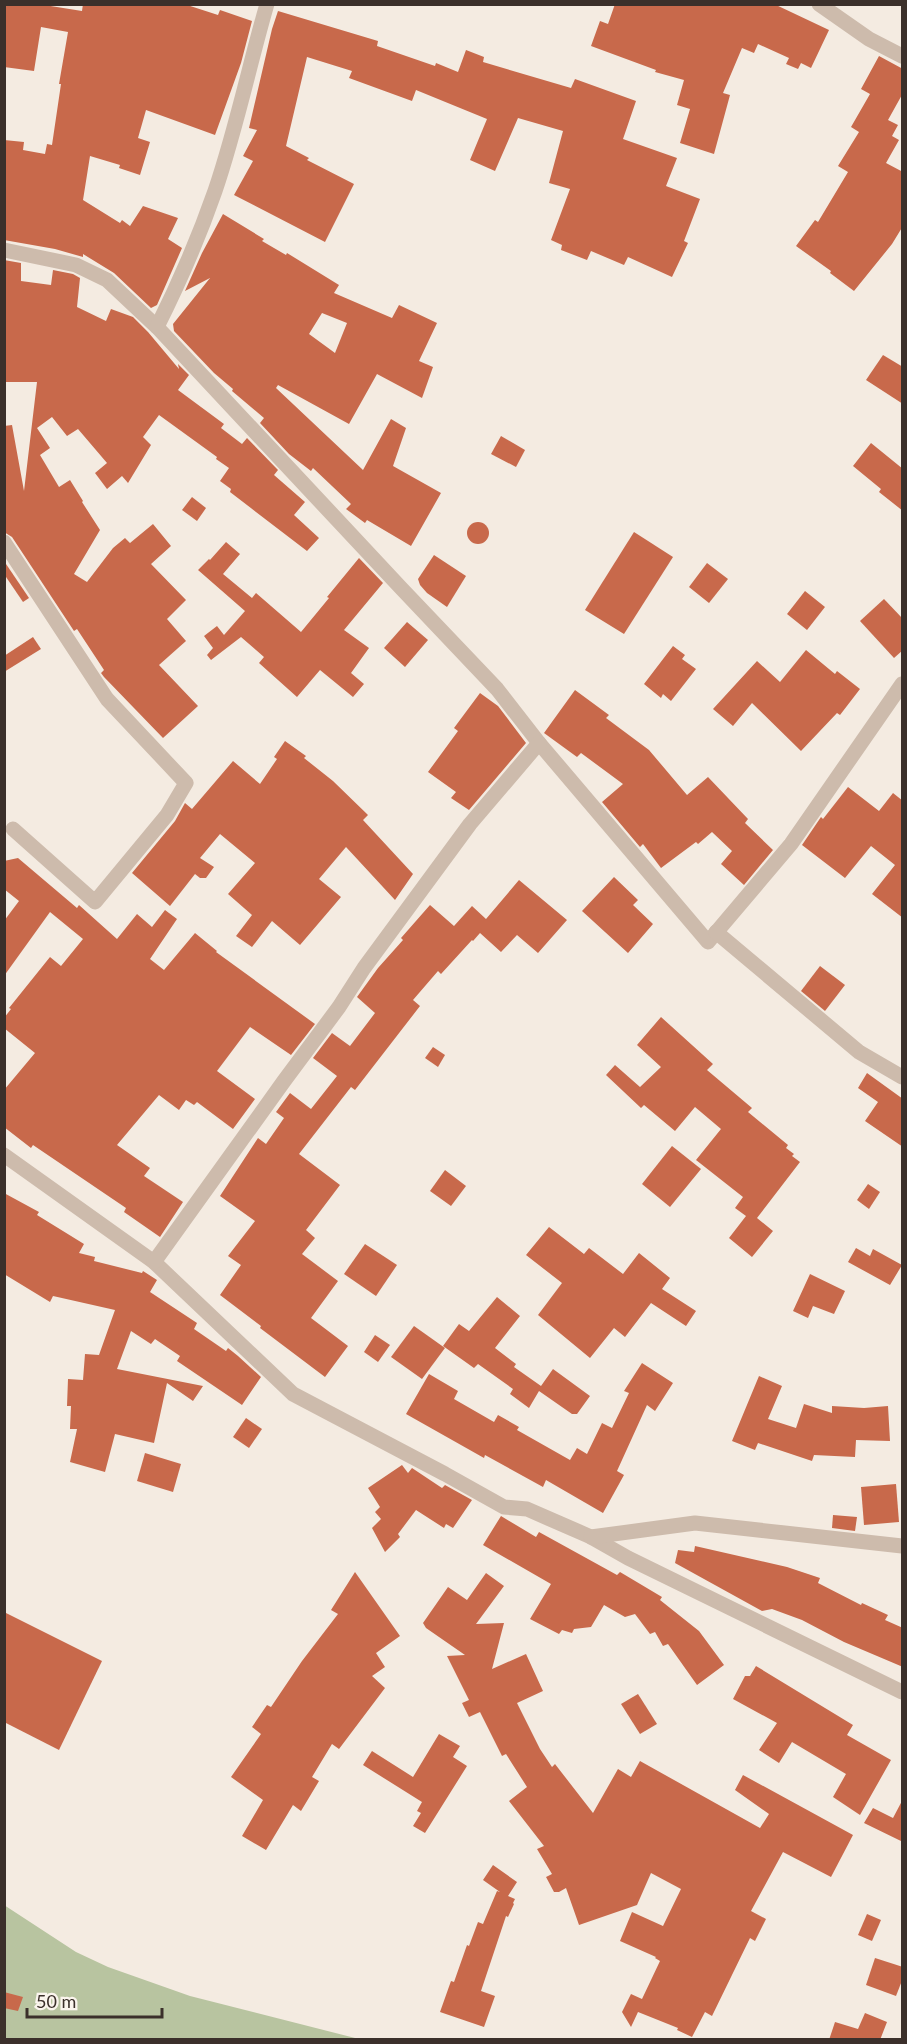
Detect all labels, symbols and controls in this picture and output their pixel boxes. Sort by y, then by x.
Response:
scale bar [27,1981,162,2019]
text: 50 m [36,1990,76,2012]

